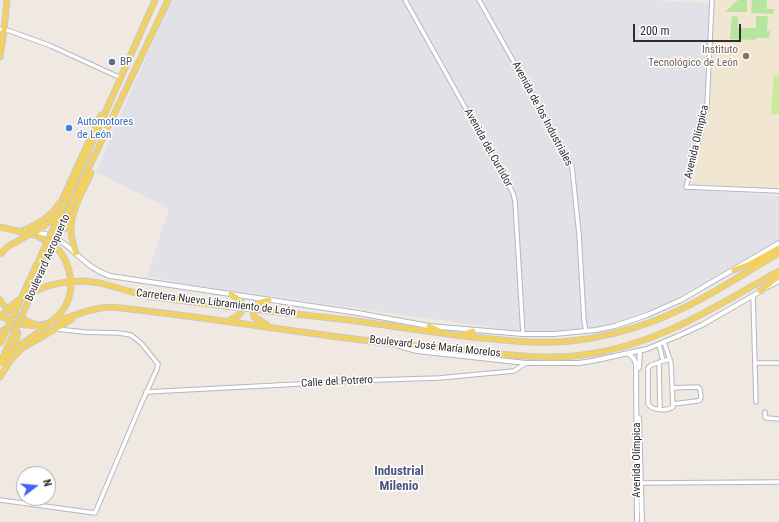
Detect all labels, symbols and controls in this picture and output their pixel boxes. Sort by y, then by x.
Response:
scale bar [635,16,743,42]
text: 200 m [640,24,670,38]
place label: Instituto Tecnológico de León [648,43,738,69]
marker: Instituto Tecnológico de León [741,51,751,61]
place label: BP [120,55,132,69]
marker: BP [107,57,117,67]
street label: Avenida de los Industriales [509,59,575,169]
street label: Avenida Olímpica [682,104,712,180]
street label: Avenida del Curtidor [461,106,515,190]
place label: Automotores de León [77,115,133,141]
marker: Automotores de León [64,123,74,133]
street label: Boulevard Aeropuerto [23,212,73,304]
street label: Carretera Nuevo Libramiento de León [135,287,297,319]
street label: Boulevard José María Morelos [369,334,501,360]
street label: Calle del Potrero [301,374,373,390]
street label: Avenida Olímpica [630,422,644,498]
district label: Industrial Milenio [374,464,424,495]
north arrow [16,466,56,506]
text: N [40,478,54,488]

